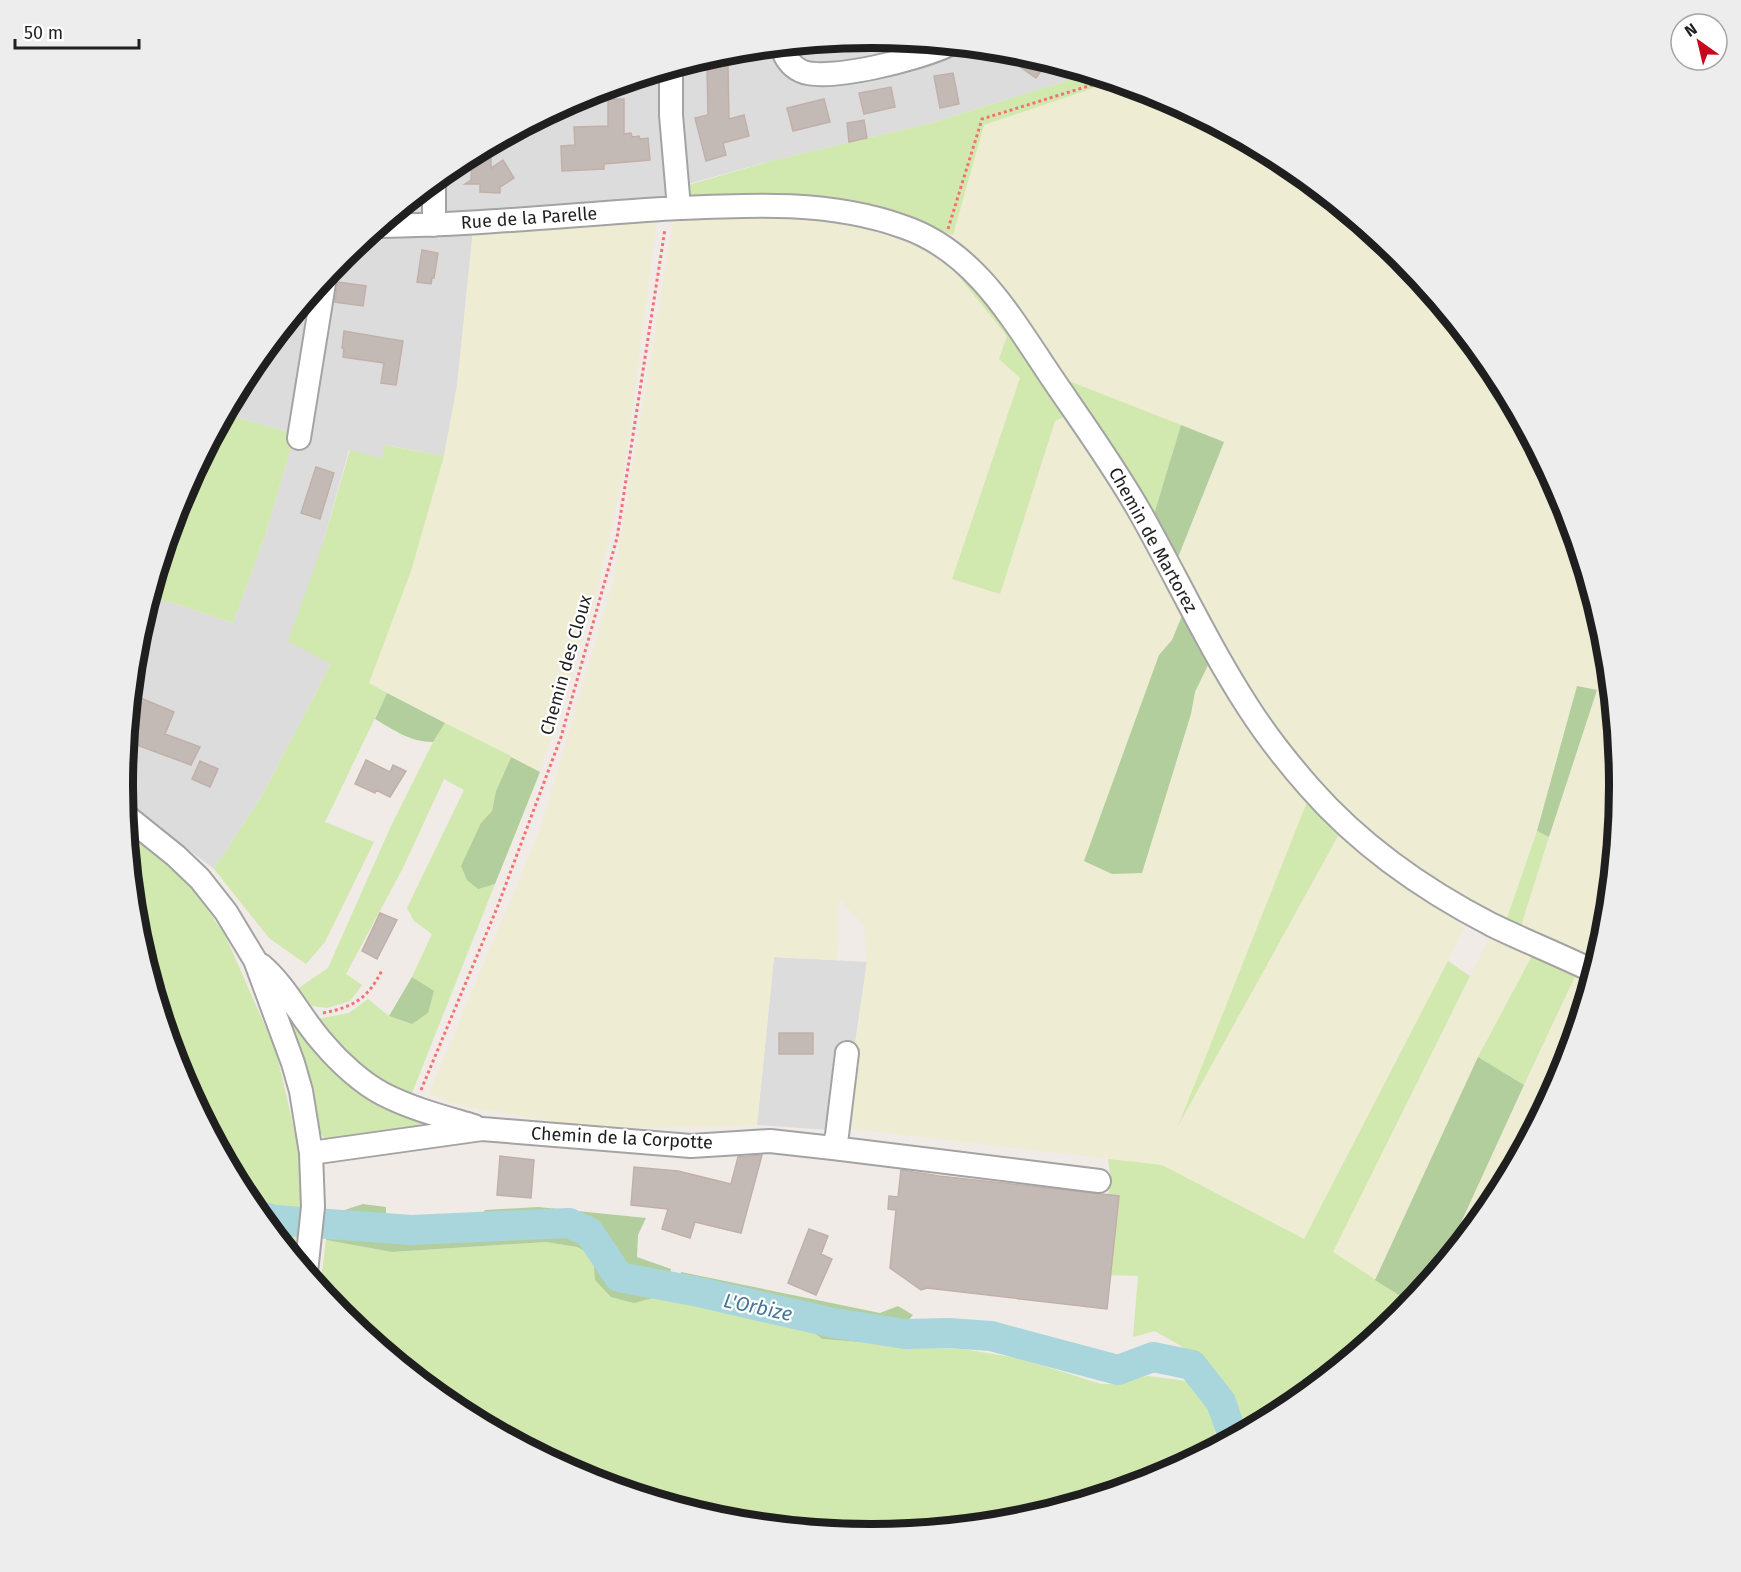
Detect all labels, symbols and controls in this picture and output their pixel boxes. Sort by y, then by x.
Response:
scale bar [15,12,140,50]
north arrow [1669,12,1729,72]
text: N [1681,19,1701,41]
text: 50 m [24,22,63,44]
street label: Rue de la Parelle [460,202,598,234]
street label: Chemin de Martorez [1104,463,1202,617]
street label: Chemin des Cloux [535,592,597,738]
street label: Chemin de la Corpotte [531,1122,713,1154]
water label: L'Orbize [722,1288,794,1326]

